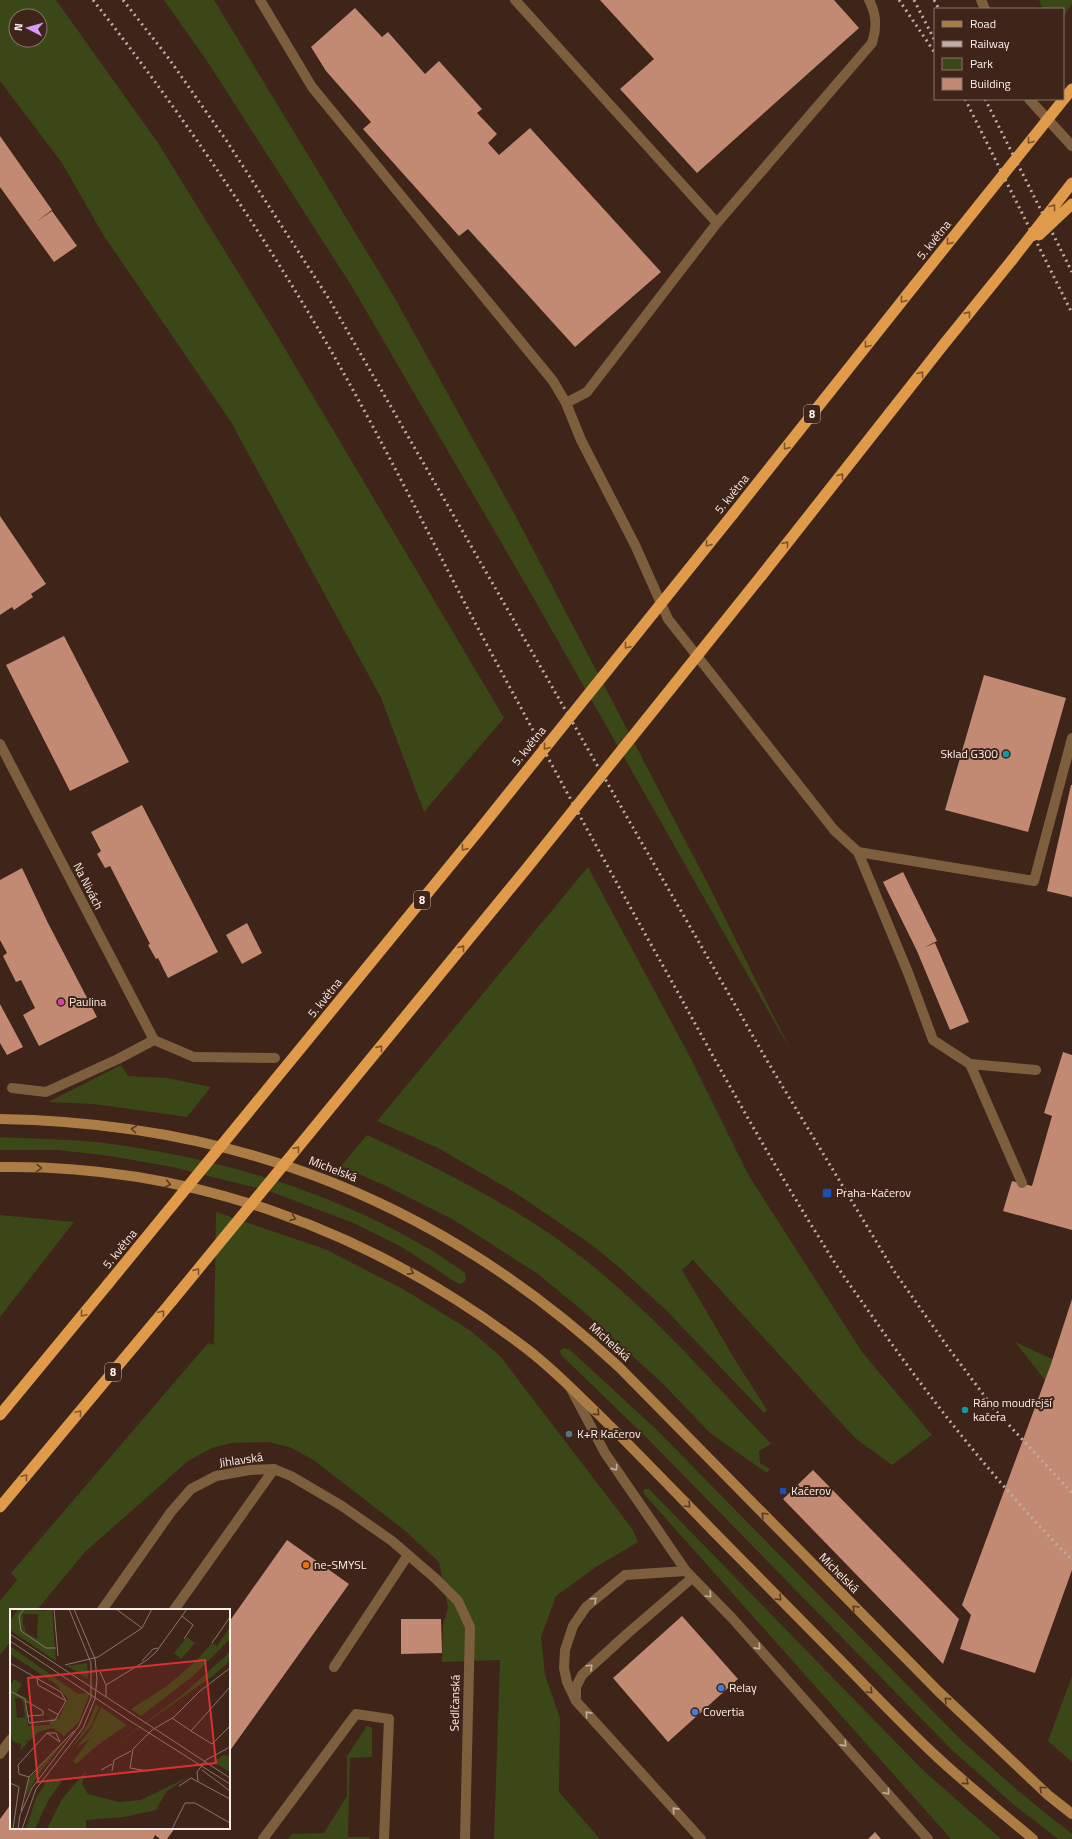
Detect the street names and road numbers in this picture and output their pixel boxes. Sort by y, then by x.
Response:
street label: 5. května [912,216,955,264]
road number: 8 [804,405,820,423]
street label: 5. května [710,470,753,518]
street label: 5. května [507,722,550,770]
street label: Na Nivách [68,859,108,913]
road number: 8 [414,891,430,909]
street label: 5. května [303,974,346,1022]
street label: Michelská [306,1151,360,1186]
street label: 5. května [98,1225,141,1273]
street label: Michelská [585,1318,635,1366]
road number: 8 [105,1363,121,1381]
street label: Jihlavská [218,1447,264,1472]
street label: Michelská [815,1548,864,1597]
street label: Sedlčanská [445,1674,464,1731]

